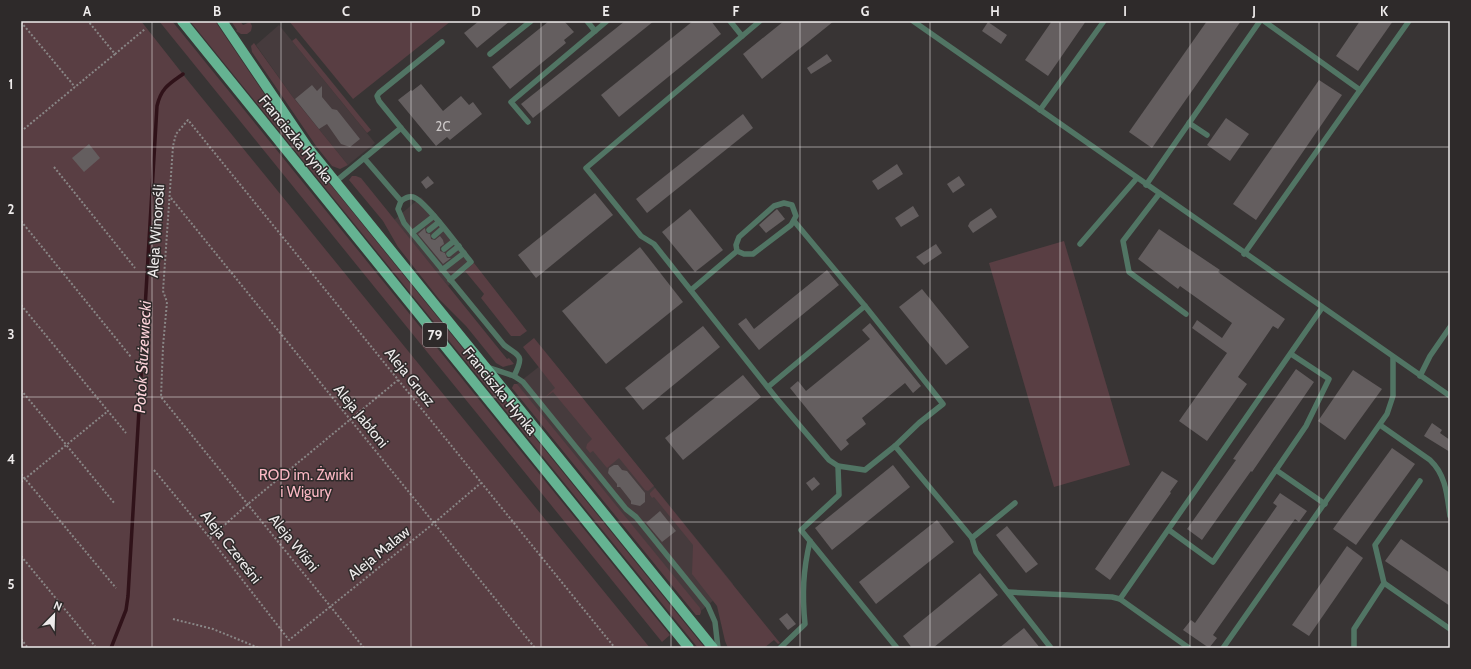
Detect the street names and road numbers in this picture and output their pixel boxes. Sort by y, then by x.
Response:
street label: Franciszka Hynka [255,91,338,187]
street label: Aleja Winorośli [144,184,168,278]
road number: 79 [423,323,447,347]
street label: Franciszka Hynka [459,343,542,439]
street label: Aleja Grusz [381,344,439,410]
street label: Aleja Jabłoni [330,381,392,451]
street label: Aleja Czereśni [197,507,265,587]
street label: Aleja Wiśni [265,510,323,576]
street label: Aleja Malaw [344,522,414,584]

